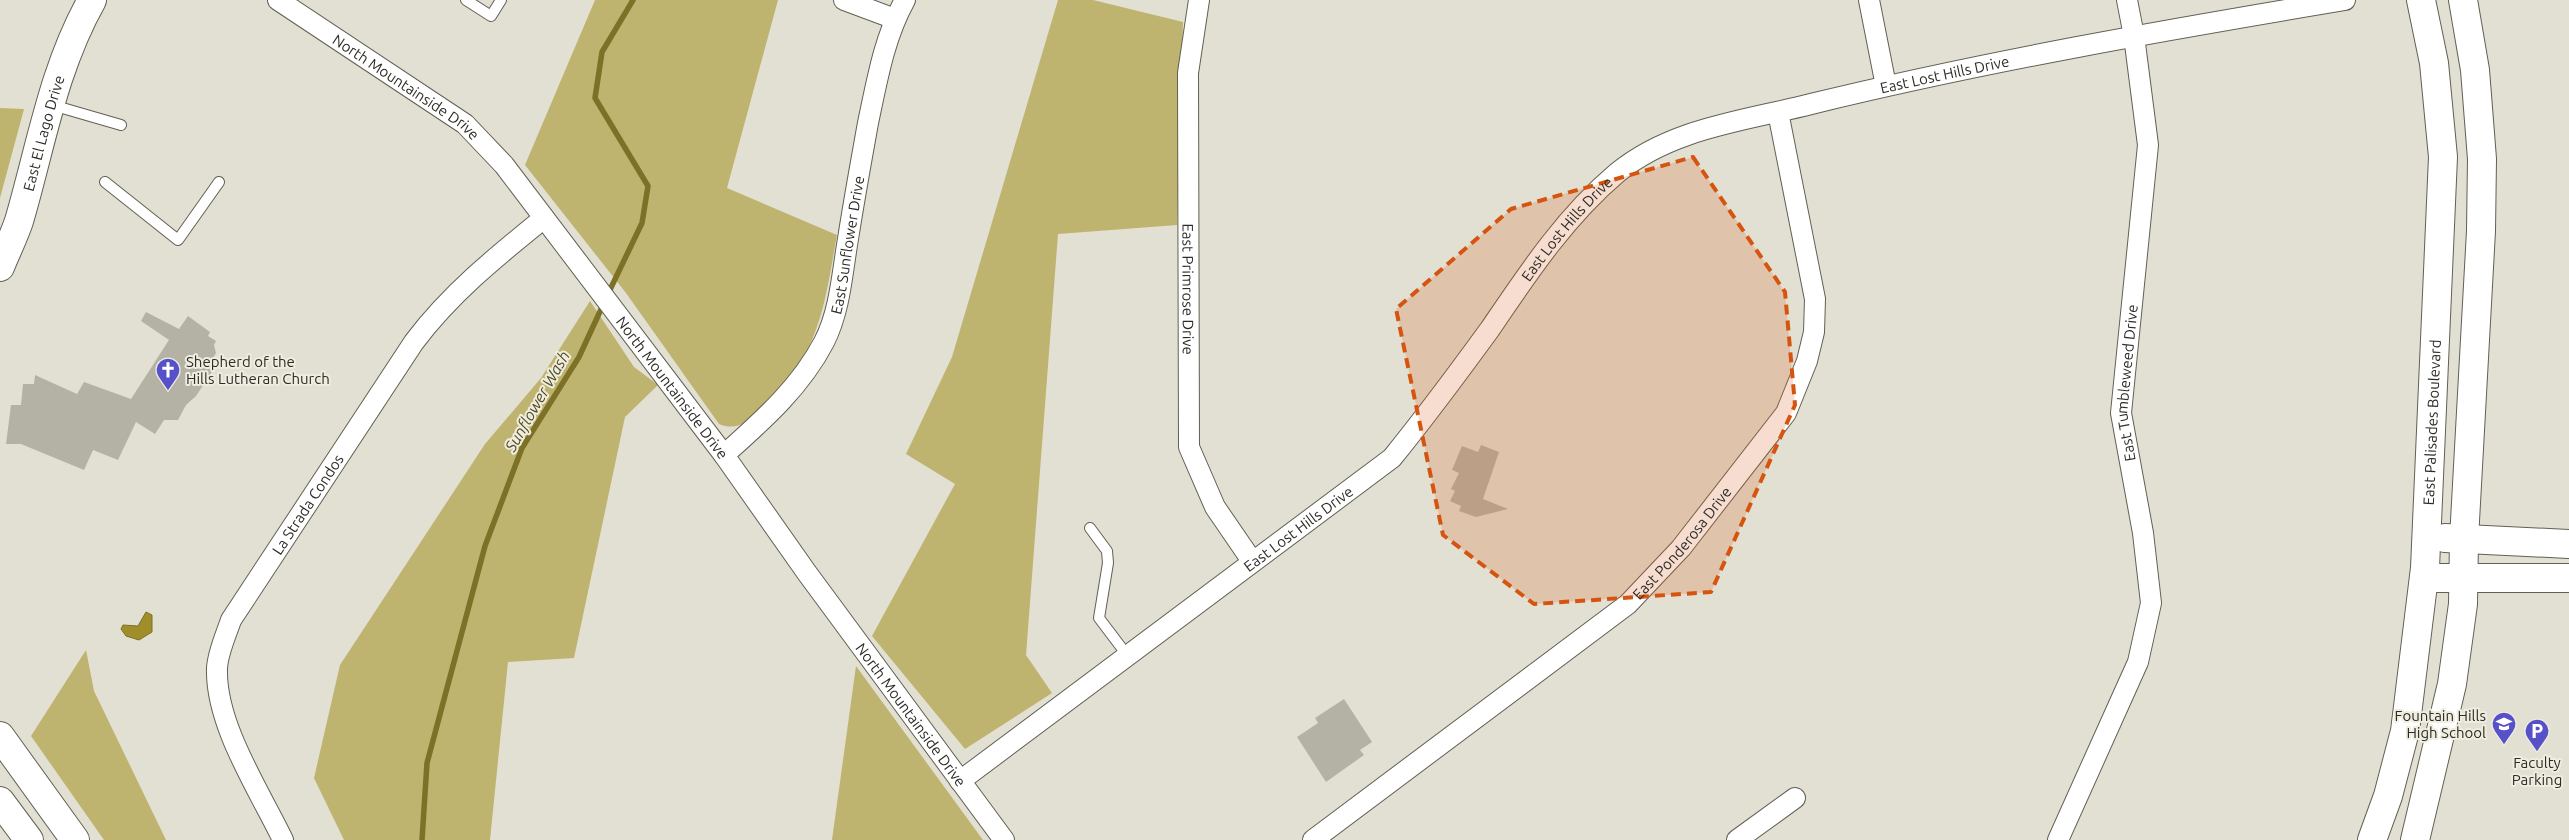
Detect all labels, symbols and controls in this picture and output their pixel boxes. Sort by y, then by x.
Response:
street label: North Mountainside Drive [330,30,483,143]
street label: East Lost Hills Drive [1878,52,2011,96]
street label: East El Lago Drive [19,73,67,193]
street label: East Lost Hills Drive [1517,173,1616,284]
street label: East Sunflower Drive [827,174,867,316]
street label: East Primrose Drive [1180,223,1197,355]
street label: East Tumbleweed Drive [2112,304,2140,463]
street label: North Mountainside Drive [613,313,732,462]
street label: East Palisades Boulevard [2419,339,2444,506]
water label: Sunflower Wash [500,348,574,456]
place label: Shepherd of the Hills Lutheran Church [186,353,330,387]
church icon: Shepherd of the Hills Lutheran Church [155,357,181,391]
street label: La Strada Condos [268,451,346,557]
street label: East Lost Hills Drive [1240,482,1356,575]
street label: East Ponderosa Drive [1629,483,1734,603]
street label: North Mountainside Drive [853,639,970,790]
place label: Fountain Hills High School [2395,707,2486,741]
school or university icon: Fountain Hills High School [2491,711,2517,745]
parking icon: Faculty Parking [2524,718,2550,752]
place label: Faculty Parking [2512,754,2562,788]

